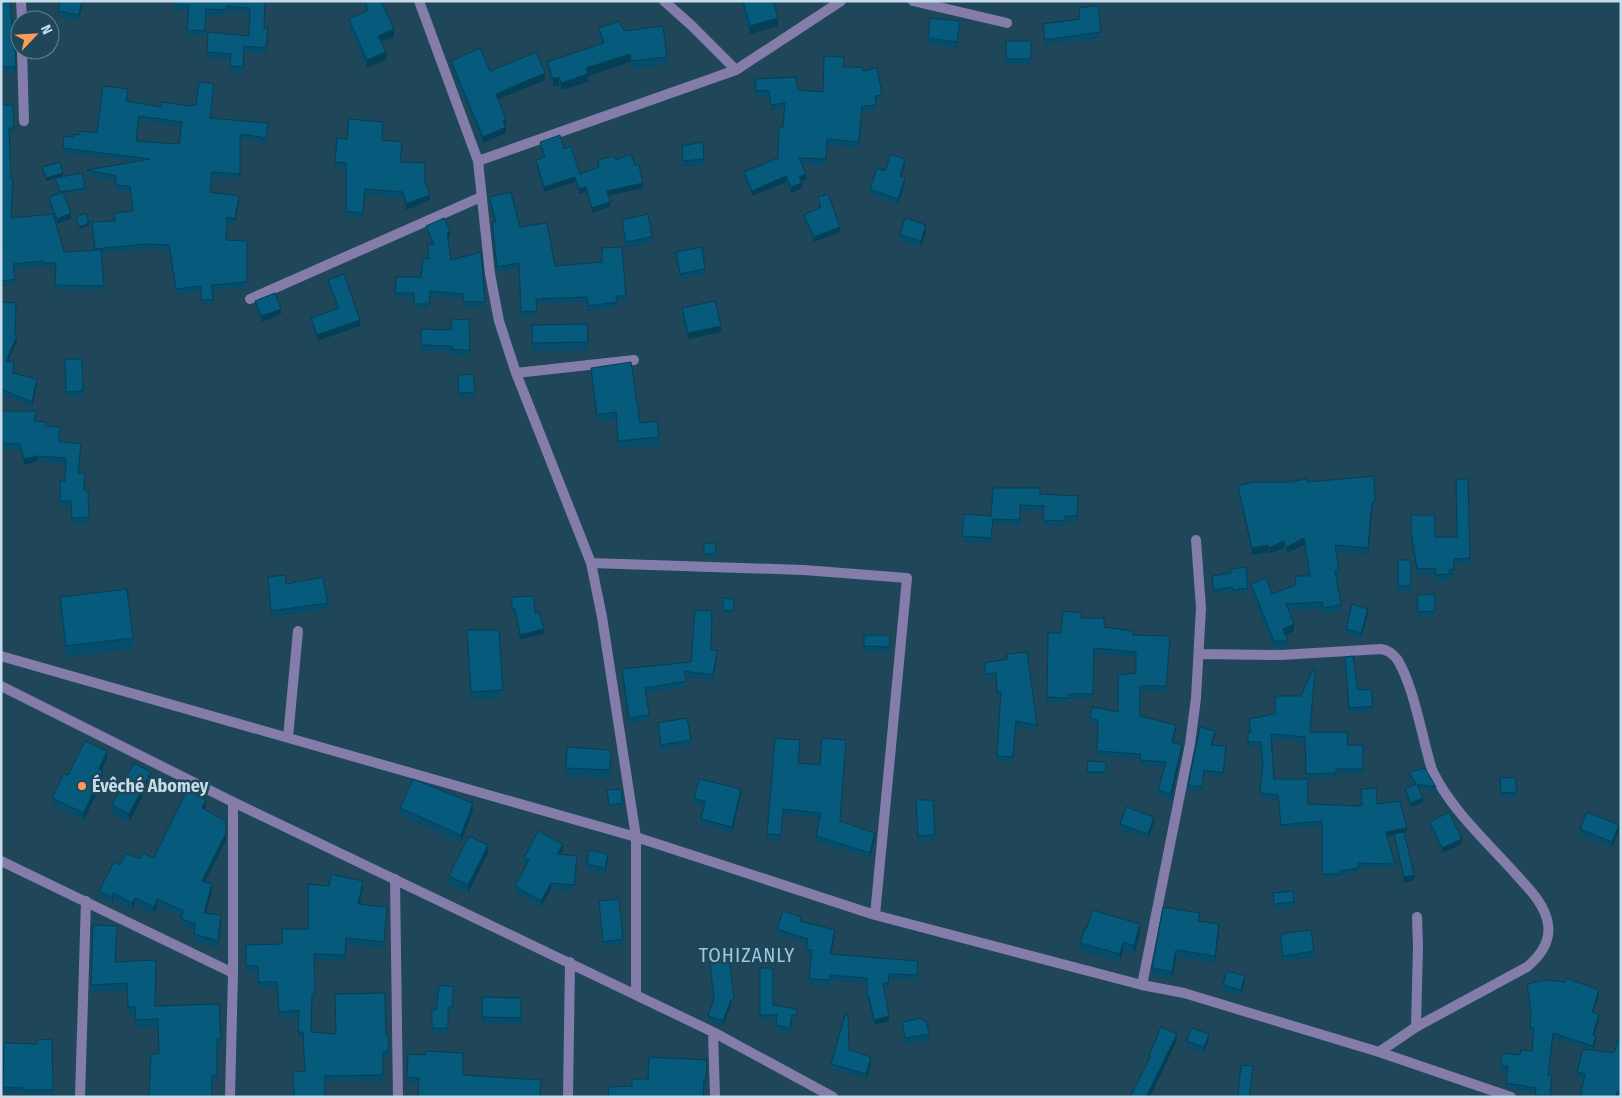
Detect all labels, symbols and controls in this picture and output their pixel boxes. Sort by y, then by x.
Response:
north arrow [10,10,60,60]
text: N [37,22,56,37]
place label: Évêché Abomey [92,774,209,797]
marker: Évêché Abomey [76,780,88,792]
district label: TOHIZANLY [699,943,795,967]

